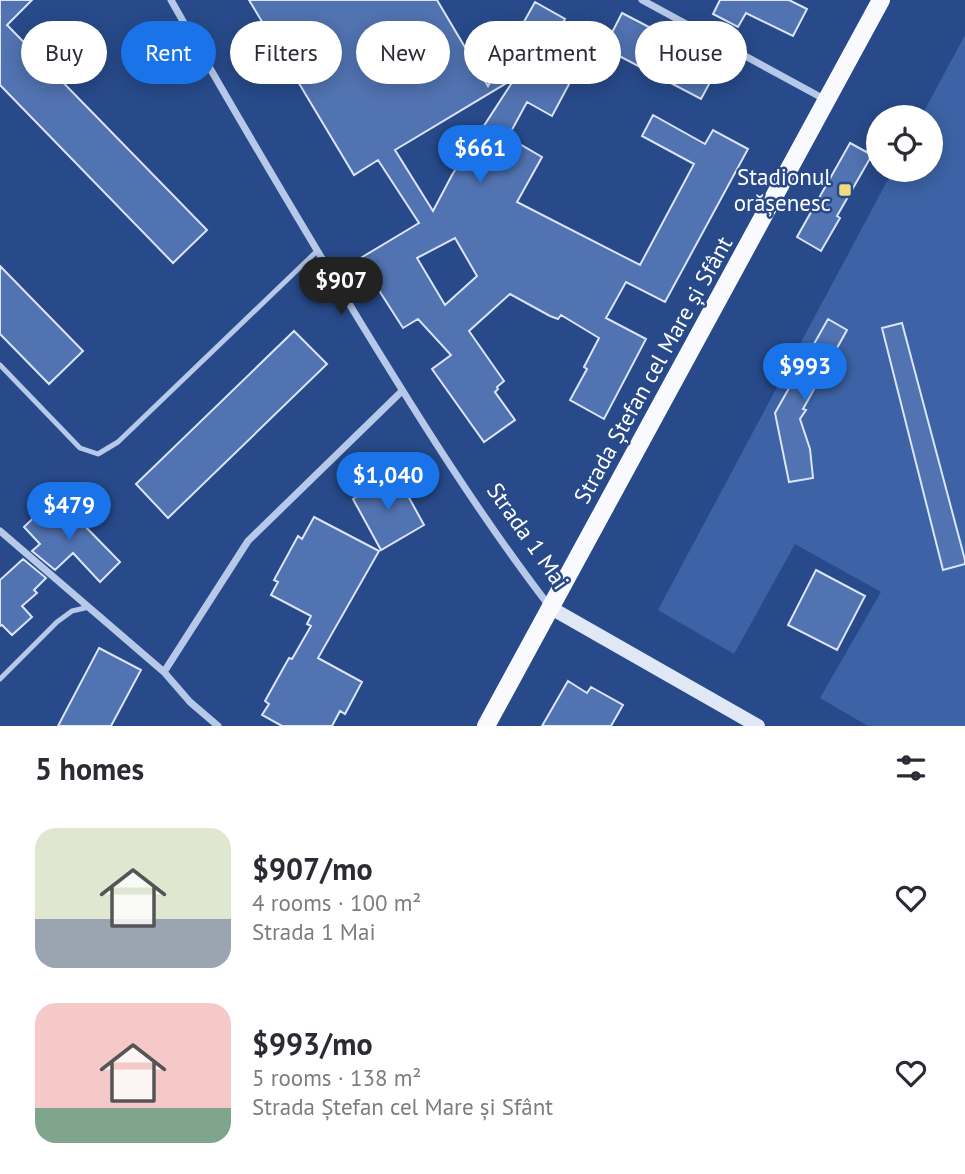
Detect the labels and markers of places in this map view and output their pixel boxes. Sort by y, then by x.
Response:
pin: $661 [439,125,521,185]
place label: Stadionul orășenesc [734,162,831,217]
marker: Stadionul orășenesc [837,182,853,198]
pin: $907 [300,258,382,317]
pin: $993 [764,344,846,403]
pin: $1,040 [331,452,445,512]
pin: $479 [28,482,110,542]

